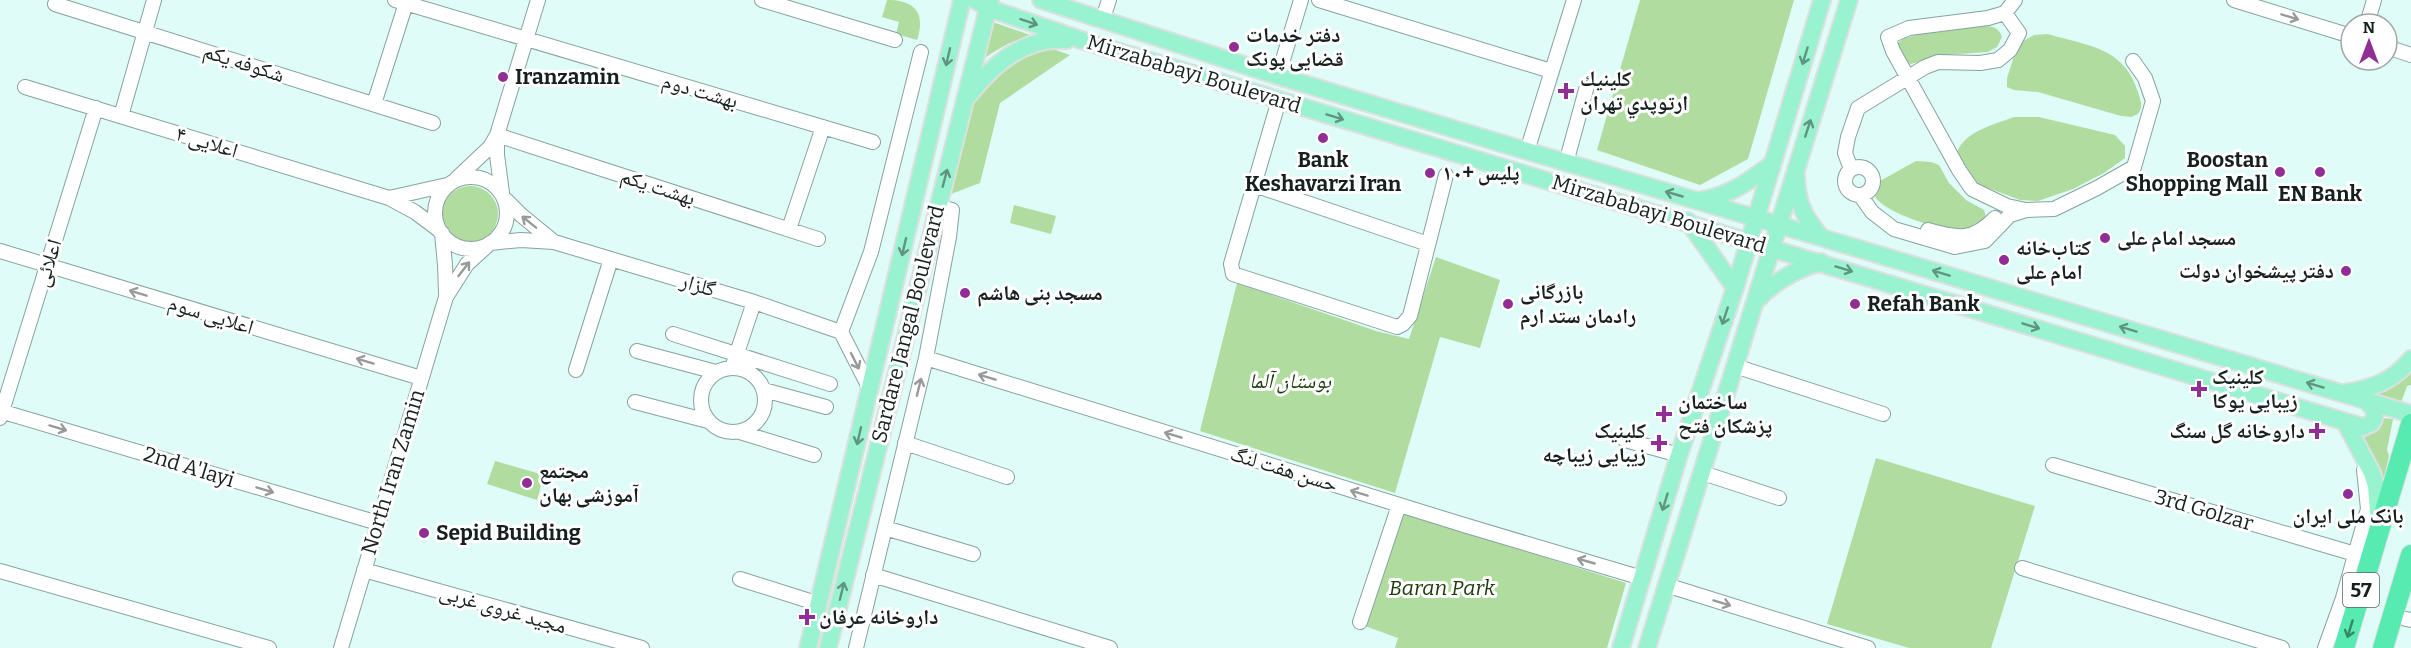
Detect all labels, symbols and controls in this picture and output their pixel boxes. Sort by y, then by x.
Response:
one-way arrow [2280,12,2299,23]
north arrow [2339,12,2399,72]
one-way arrow [1019,17,1038,28]
text: N [2363,18,2375,37]
place label: دفتر خدمات قضایی پونک [1246,22,1344,72]
street label: Mirzababayi Boulevard [1084,29,1304,119]
street label: شکوفه یکم [200,38,288,89]
marker: دفتر خدمات قضایی پونک [1227,40,1241,54]
one-way arrow [1799,46,1810,65]
one-way arrow [942,47,954,66]
place label: Iranzamin [515,64,620,90]
place label: كلينيك ارتوپدي تهران [1580,66,1688,119]
street label: بهشت دوم [659,68,741,115]
marker: Iranzamin [496,70,510,84]
marker: كلينيك ارتوپدي تهران [1557,82,1575,100]
one-way arrow [1325,112,1344,123]
one-way arrow [1803,119,1814,138]
street label: اعلایی ۴ [173,120,241,164]
marker: Bank Keshavarzi Iran [1316,131,1330,145]
place label: Bank Keshavarzi Iran [1245,147,1402,197]
place label: Boostan Shopping Mall [2126,147,2268,197]
place label: پلیس +۱۰ [1442,160,1519,186]
street label: بهشت یکم [617,163,699,212]
marker: Boostan Shopping Mall [2273,165,2287,179]
marker: EN Bank [2313,165,2327,179]
marker: پلیس +۱۰ [1423,166,1437,180]
one-way arrow [939,169,951,188]
street label: Mirzababayi Boulevard [1549,169,1769,259]
place label: EN Bank [2278,181,2362,207]
one-way arrow [1665,188,1684,199]
street label: Sardare Jangal Boulevard [866,203,950,445]
one-way arrow [521,216,537,229]
place label: مسجد امام علی [2117,225,2236,252]
marker: مسجد امام علی [2098,231,2112,245]
place label: کتاب‌خانه امام علی [2016,235,2091,286]
street label: اعلائی [28,236,68,290]
one-way arrow [897,237,909,256]
marker: کتاب‌خانه امام علی [1997,253,2011,267]
place label: دفتر پیشخوان دولت [2179,258,2334,284]
one-way arrow [457,261,470,277]
one-way arrow [1834,264,1853,275]
marker: دفتر پیشخوان دولت [2339,264,2353,278]
street label: گلزار [676,267,719,303]
one-way arrow [1932,267,1951,278]
place label: بازرگانی رادمان ستد ارم [1520,279,1636,330]
place label: مسجد بنی هاشم [977,280,1103,307]
marker: مسجد بنی هاشم [958,286,972,300]
one-way arrow [129,287,148,298]
street label: اعلایی سوم [165,290,257,341]
place label: Refah Bank [1867,291,1980,317]
marker: بازرگانی رادمان ستد ارم [1501,297,1515,311]
marker: Refah Bank [1848,297,1862,311]
one-way arrow [1719,306,1730,325]
one-way arrow [2021,321,2040,332]
one-way arrow [2119,322,2138,333]
one-way arrow [850,351,862,369]
one-way arrow [356,355,375,366]
place label: کلینیک زیبایی یوکا [2212,364,2298,414]
park label: بوستان آلما [1249,368,1331,394]
one-way arrow [978,371,997,382]
one-way arrow [914,378,926,397]
one-way arrow [2306,379,2325,390]
marker: کلینیک زیبایی یوکا [2190,380,2208,398]
street label: North Iran Zamin [356,386,430,558]
place label: ساختمان پزشکان فتح [1678,389,1772,440]
marker: ساختمان پزشکان فتح [1655,405,1673,423]
place label: کلینیک زیبایی زیباچه [1543,418,1646,468]
place label: داروخانه گل سنگ [2170,418,2305,444]
one-way arrow [48,423,67,434]
marker: داروخانه گل سنگ [2310,424,2324,438]
one-way arrow [852,427,864,446]
one-way arrow [1164,429,1183,440]
marker: کلینیک زیبایی زیباچه [1650,434,1668,452]
street label: حسن هفت لنگ [1227,440,1341,498]
street label: 2nd A'layi [140,441,238,493]
place label: مجتمع آموزشی بهان [539,458,639,508]
marker: مجتمع آموزشی بهان [520,476,534,490]
street label: 3rd Golzar [2152,484,2256,536]
one-way arrow [255,485,274,496]
one-way arrow [1350,487,1369,498]
marker: بانک ملی ایران [2341,487,2355,501]
one-way arrow [1659,492,1670,511]
place label: بانک ملی ایران [2293,503,2403,529]
place label: Sepid Building [436,520,581,546]
marker: Sepid Building [417,526,431,540]
one-way arrow [1577,555,1596,566]
road number: 57 [2343,573,2379,607]
park label: Baran Park [1389,575,1496,601]
street label: مجید غروی غربی [437,578,569,640]
one-way arrow [837,582,849,601]
one-way arrow [1712,598,1731,609]
place label: داروخانه عرفان [819,604,938,630]
marker: داروخانه عرفان [800,610,814,624]
one-way arrow [2344,619,2355,638]

